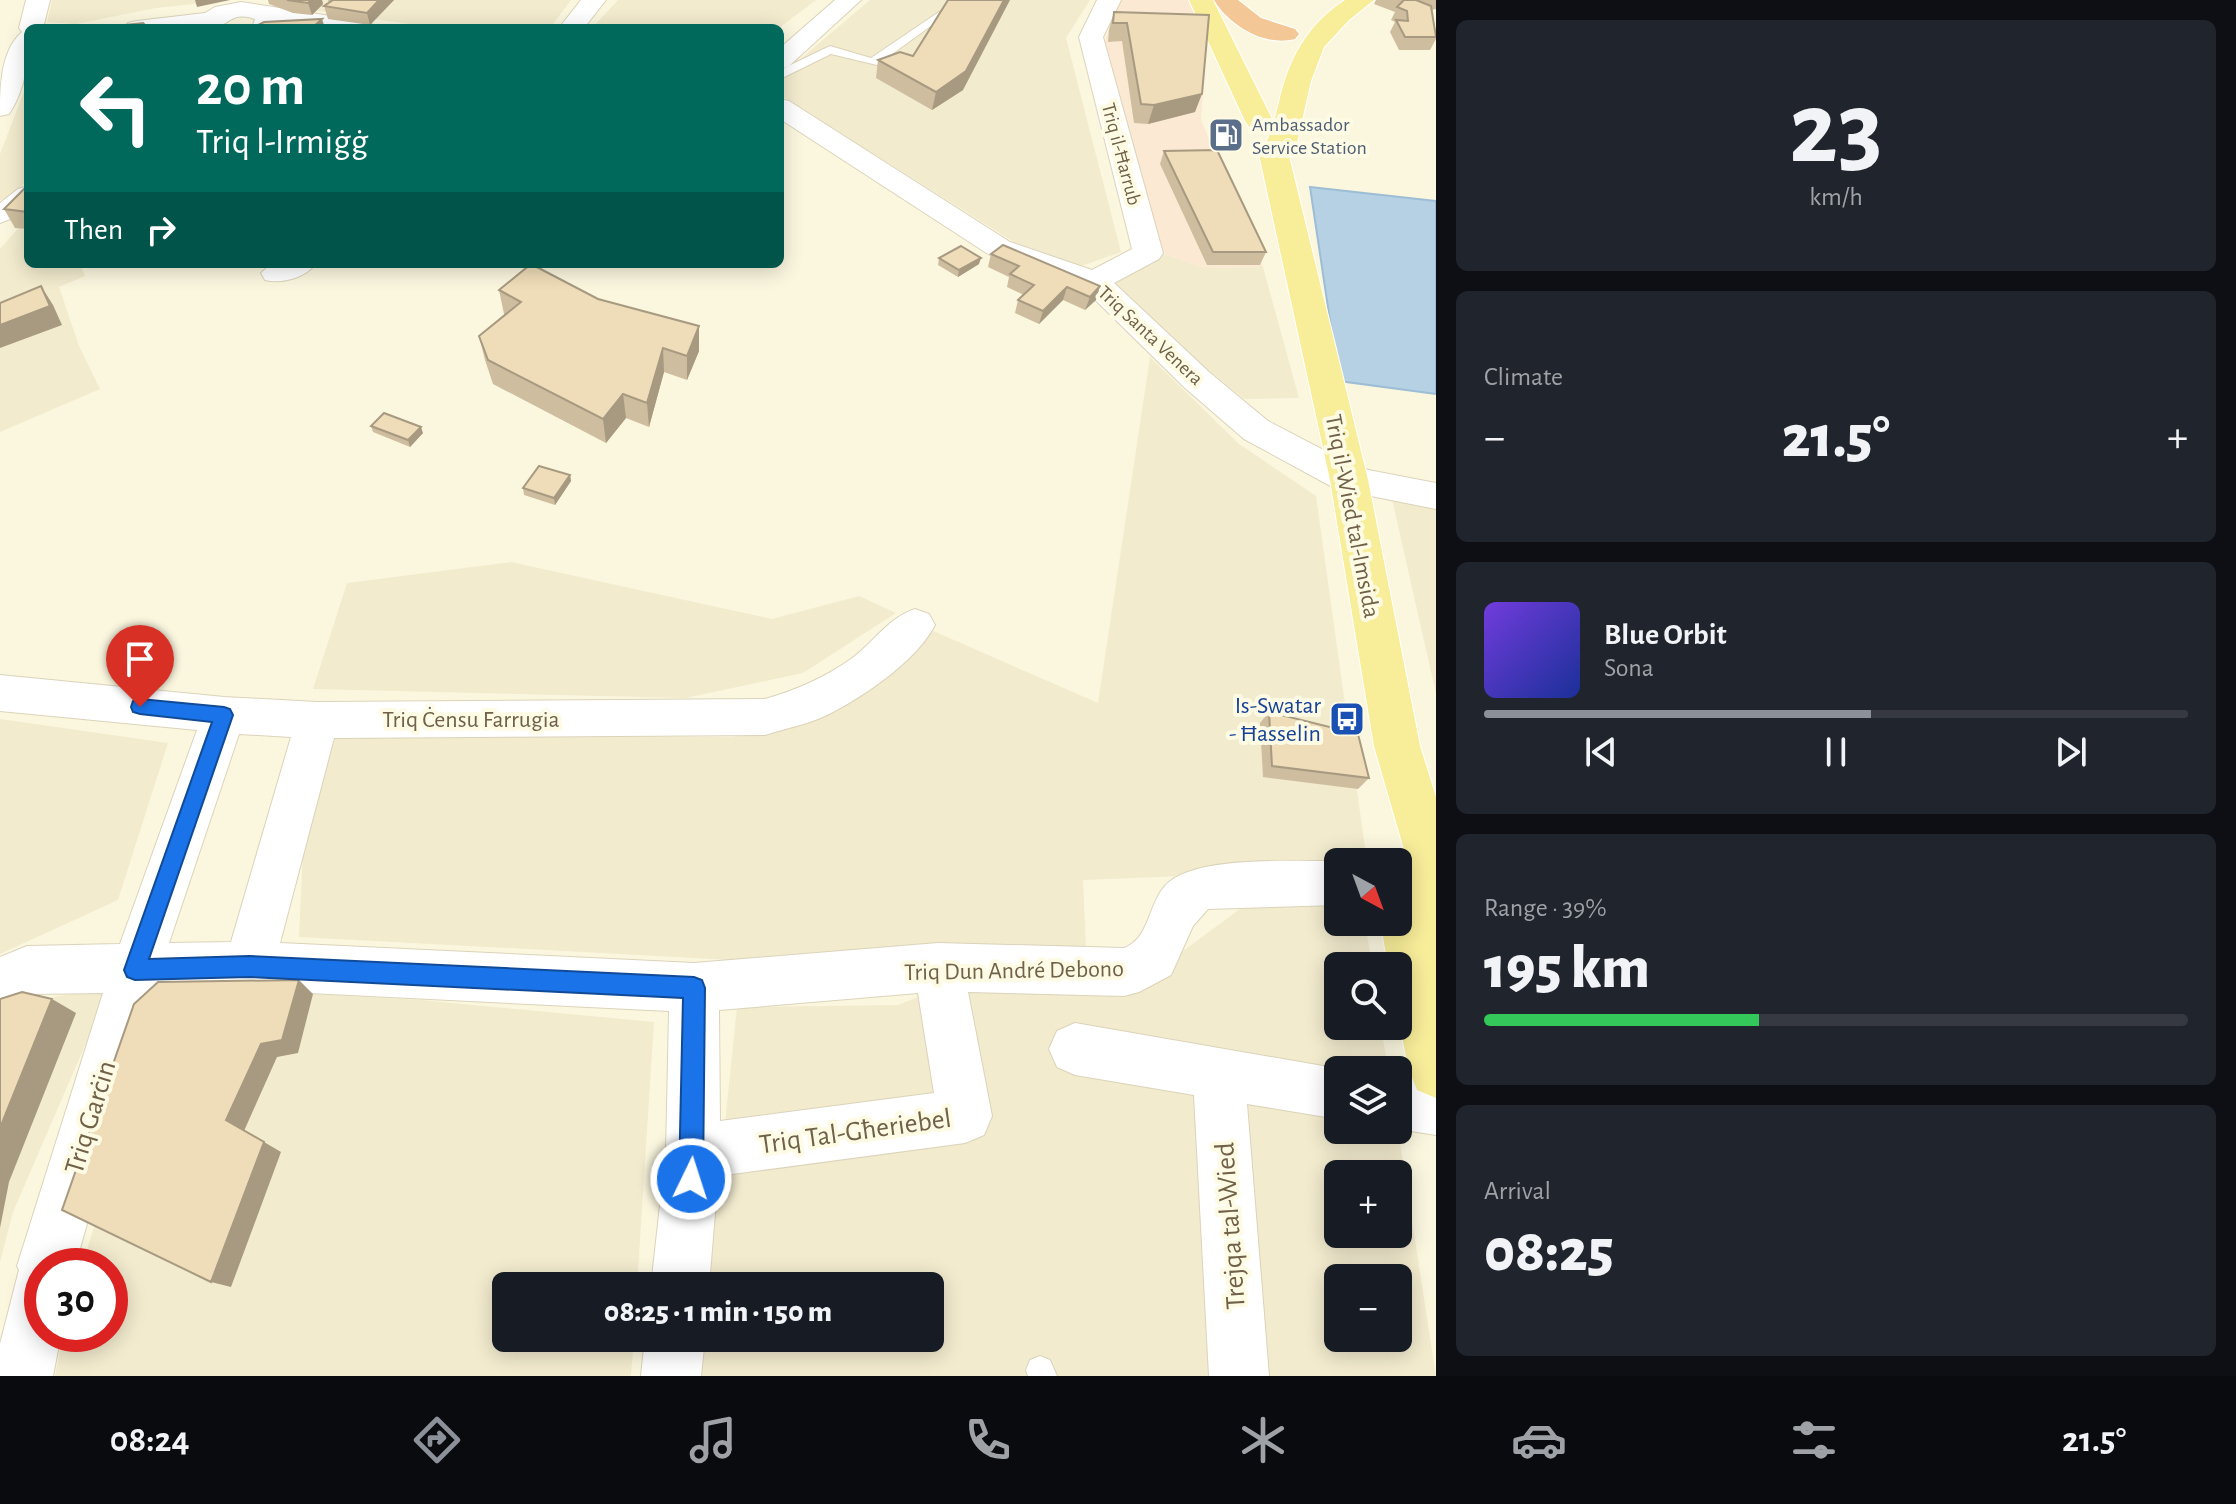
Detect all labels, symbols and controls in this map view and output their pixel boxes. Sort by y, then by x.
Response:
icon: left [64,56,168,160]
text: 20 m [196,59,305,115]
text: 23 [1789,78,1883,182]
street label: Triq il-Ħarrub [1098,101,1144,208]
place label: Ambassador Service Station [1252,115,1367,158]
fuel station icon: Ambassador Service Station [1207,116,1245,154]
text: Triq l-Irmiġġ [196,124,368,160]
text: km/h [1809,184,1863,210]
icon: right [139,208,183,252]
text: Then [64,215,123,245]
street label: Triq Santa Venera [1094,282,1207,389]
text: Climate [1484,364,1563,390]
text: 21.5° [1782,408,1890,468]
street label: Triq il-Wied tal-Imsida [1321,412,1384,620]
text: − [1484,416,1505,460]
text: + [2167,416,2188,460]
text: Blue Orbit [1604,620,1727,650]
pin [106,625,174,707]
icon: arrive [118,637,162,681]
text: Sona [1604,655,1654,681]
place label: Is-Swatar - Ħasselin [1229,694,1321,746]
bus stop icon: Is-Swatar - Ħasselin [1328,700,1366,738]
street label: Triq Ċensu Farrugia [382,706,560,732]
icon: previous [1579,730,1623,774]
icon: pause [1814,730,1858,774]
icon: next [2049,730,2093,774]
north arrow [1324,848,1412,936]
map controls [1324,848,1412,1352]
text: Range · 39% [1484,895,1607,921]
text: 195 km [1484,939,1650,999]
button: search [1324,952,1412,1040]
street label: Triq Dun André Debono [904,957,1124,985]
button: layers [1324,1056,1412,1144]
street label: Triq Garċin [60,1058,121,1178]
street label: Triq Tal-Għeriebel [757,1105,953,1159]
position arrow [649,1137,733,1221]
street label: Trejqa tal-Wied [1211,1141,1251,1310]
button: + [1324,1160,1412,1248]
text: Arrival [1484,1178,1551,1204]
text: 08:25 [1484,1222,1614,1282]
speed limit sign: 30 [24,1248,128,1352]
button: − [1324,1264,1412,1352]
text: 08:25 · 1 min · 150 m [604,1297,832,1327]
icon: directions [409,1412,465,1468]
icon: music [685,1412,741,1468]
icon: phone [960,1412,1016,1468]
icon: climate [1235,1412,1291,1468]
icon: car [1511,1412,1567,1468]
icon: filters [1786,1412,1842,1468]
text: 08:24 [110,1422,190,1458]
text: 21.5° [2062,1422,2126,1458]

